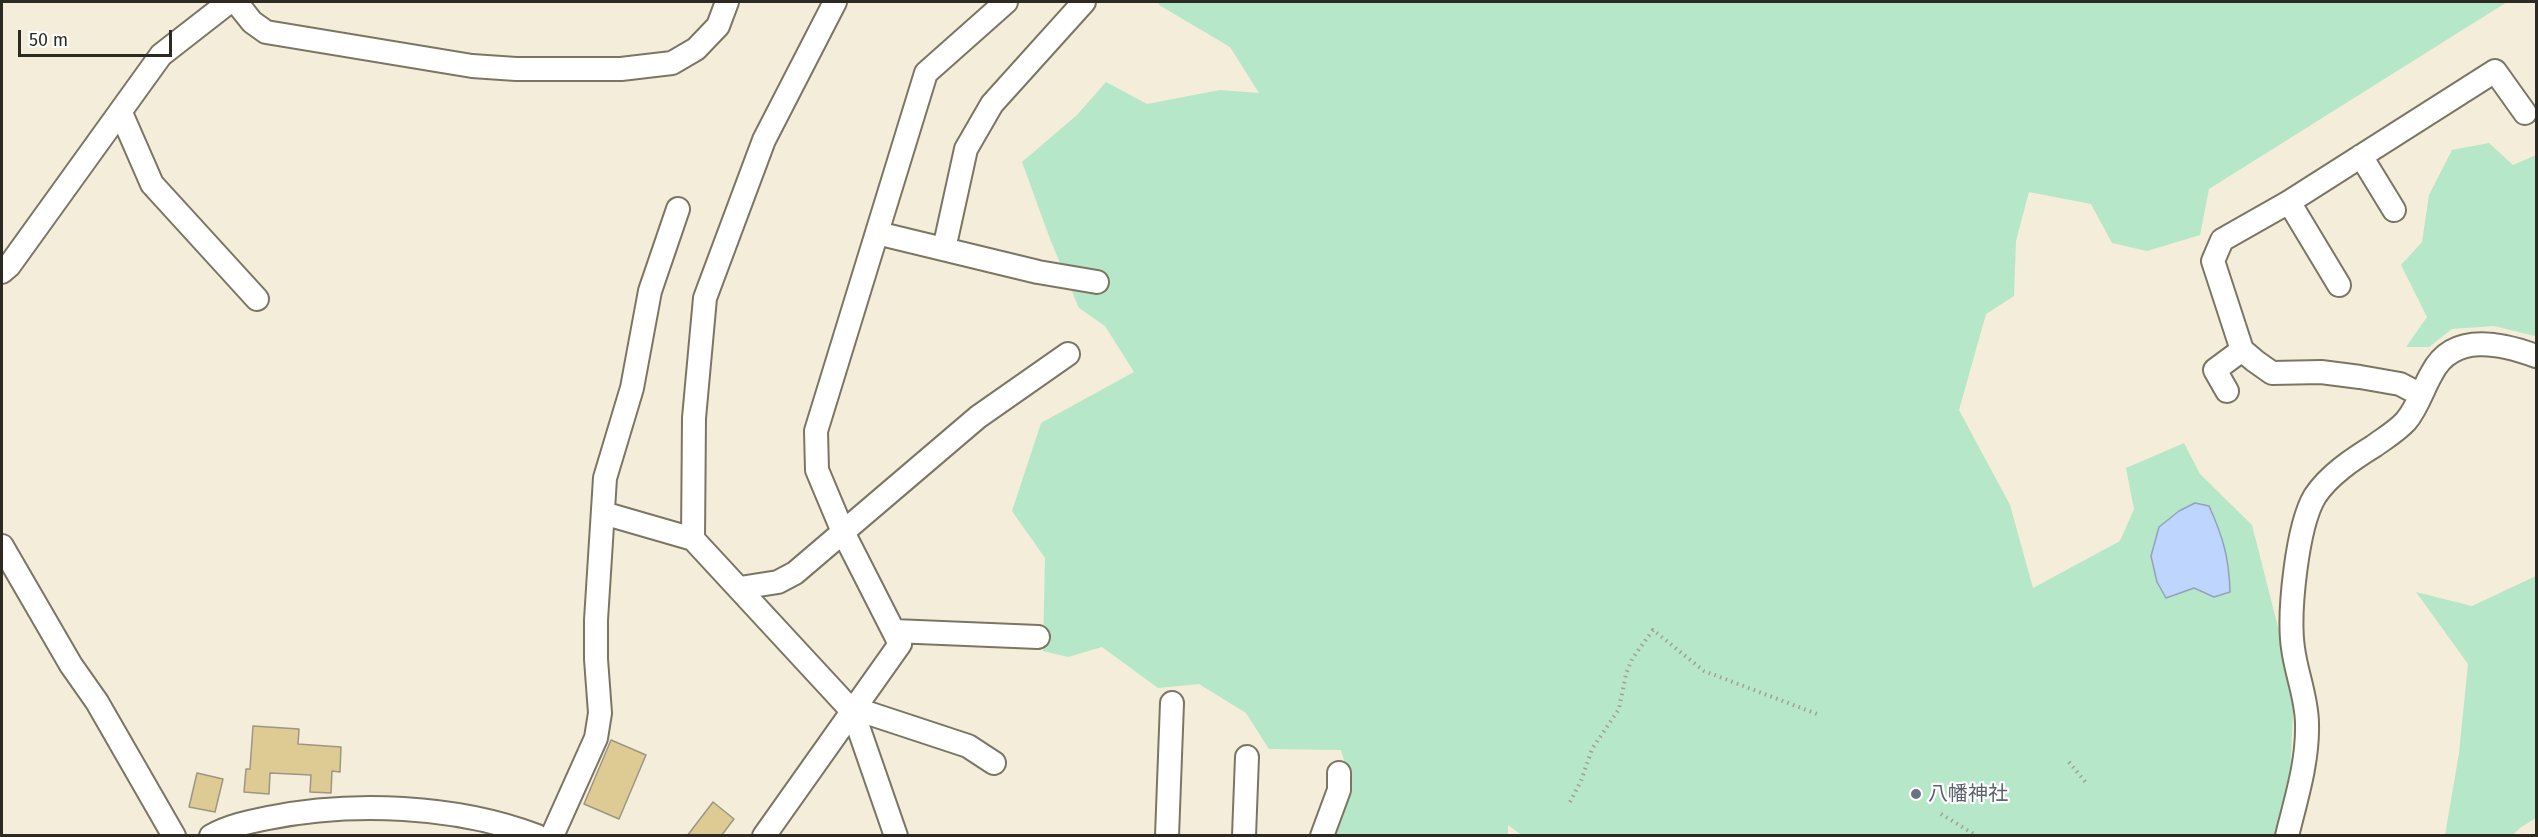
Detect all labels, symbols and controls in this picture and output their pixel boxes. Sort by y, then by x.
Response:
scale bar [21,18,176,56]
text: 50 m [29,29,68,51]
place label: 八幡神社 [1928,782,2008,806]
marker: 八幡神社 [1909,787,1923,801]

